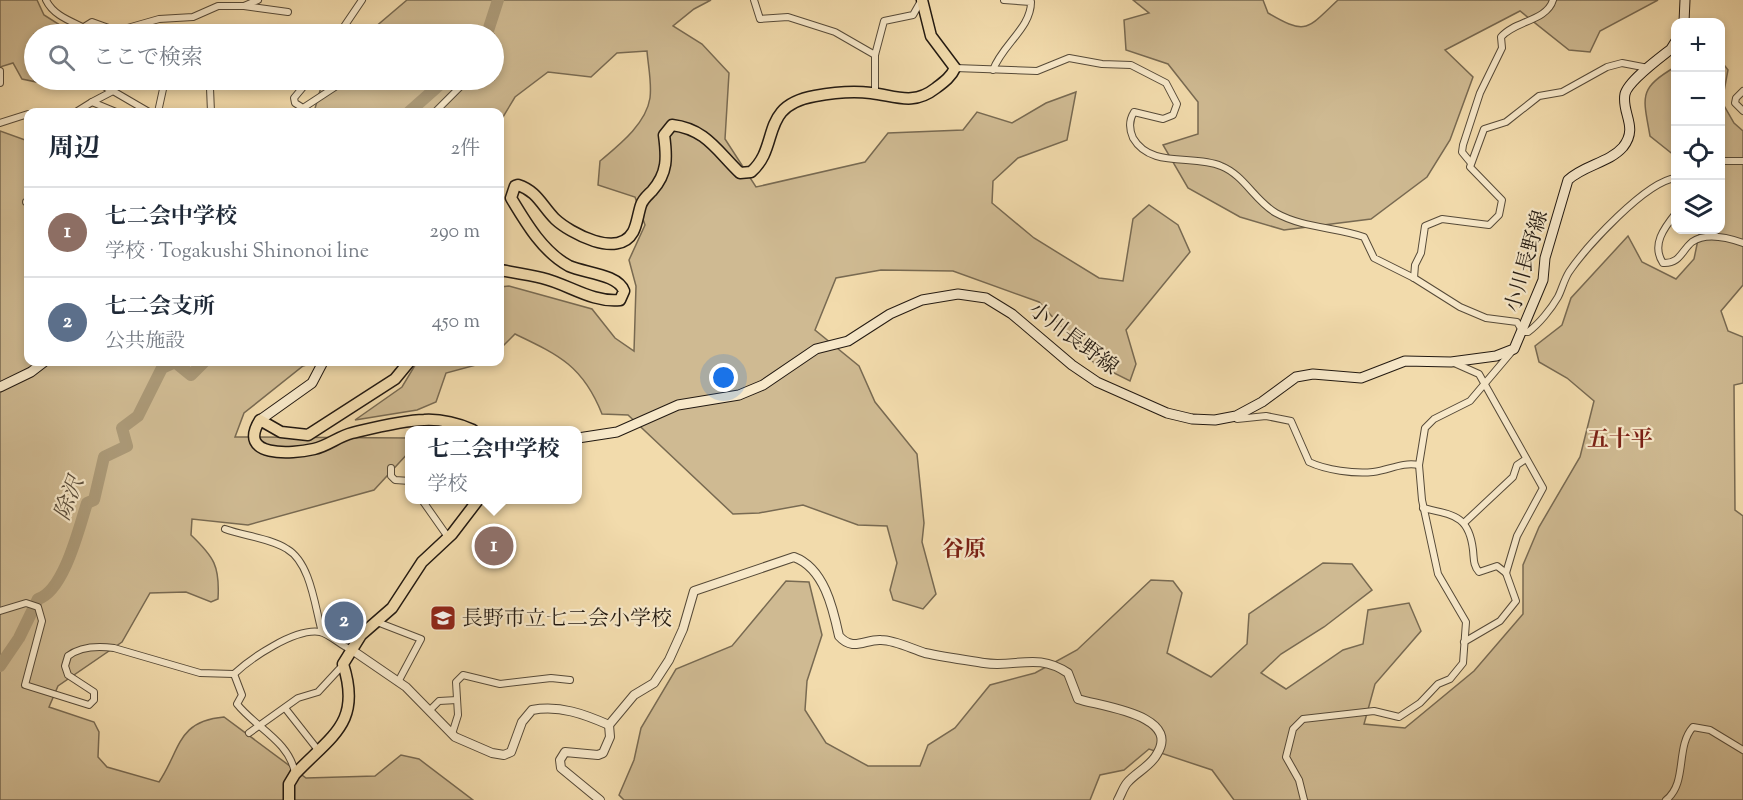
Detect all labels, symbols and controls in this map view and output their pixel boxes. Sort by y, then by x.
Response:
map controls [1671,18,1725,234]
button: + [1671,18,1725,72]
search box [24,24,504,90]
icon: search [45,41,78,74]
text: ここで検索 [93,43,203,75]
button: − [1671,72,1725,126]
button: locate [1671,126,1725,180]
text: 周辺 [48,131,100,168]
text: 2件 [451,135,480,164]
button: layers [1671,180,1725,234]
text: 七二会中学校 [105,202,237,234]
street label: 小川長野線 [1499,207,1557,316]
text: 1 [64,218,71,247]
text: 290 m [430,218,480,247]
text: 学校 · Togakushi Shinonoi line [105,238,369,267]
text: 七二会支所 [105,292,215,324]
street label: 小川長野線 [1022,296,1124,383]
text: 2 [63,308,72,337]
text: 450 m [432,308,480,337]
text: 公共施設 [105,328,185,357]
your location [709,363,738,392]
district label: 五十平 [1587,425,1653,457]
popup [405,426,582,504]
text: 七二会中学校 [427,435,560,467]
water label: 除沢 [48,470,95,525]
text: 学校 [427,471,467,500]
pin: 1 [474,524,514,568]
district label: 谷原 [942,535,986,567]
pin: 2 [324,598,364,644]
school or university icon: 長野市立七二会小学校 [428,603,458,633]
place label: 長野市立七二会小学校 [462,605,672,635]

